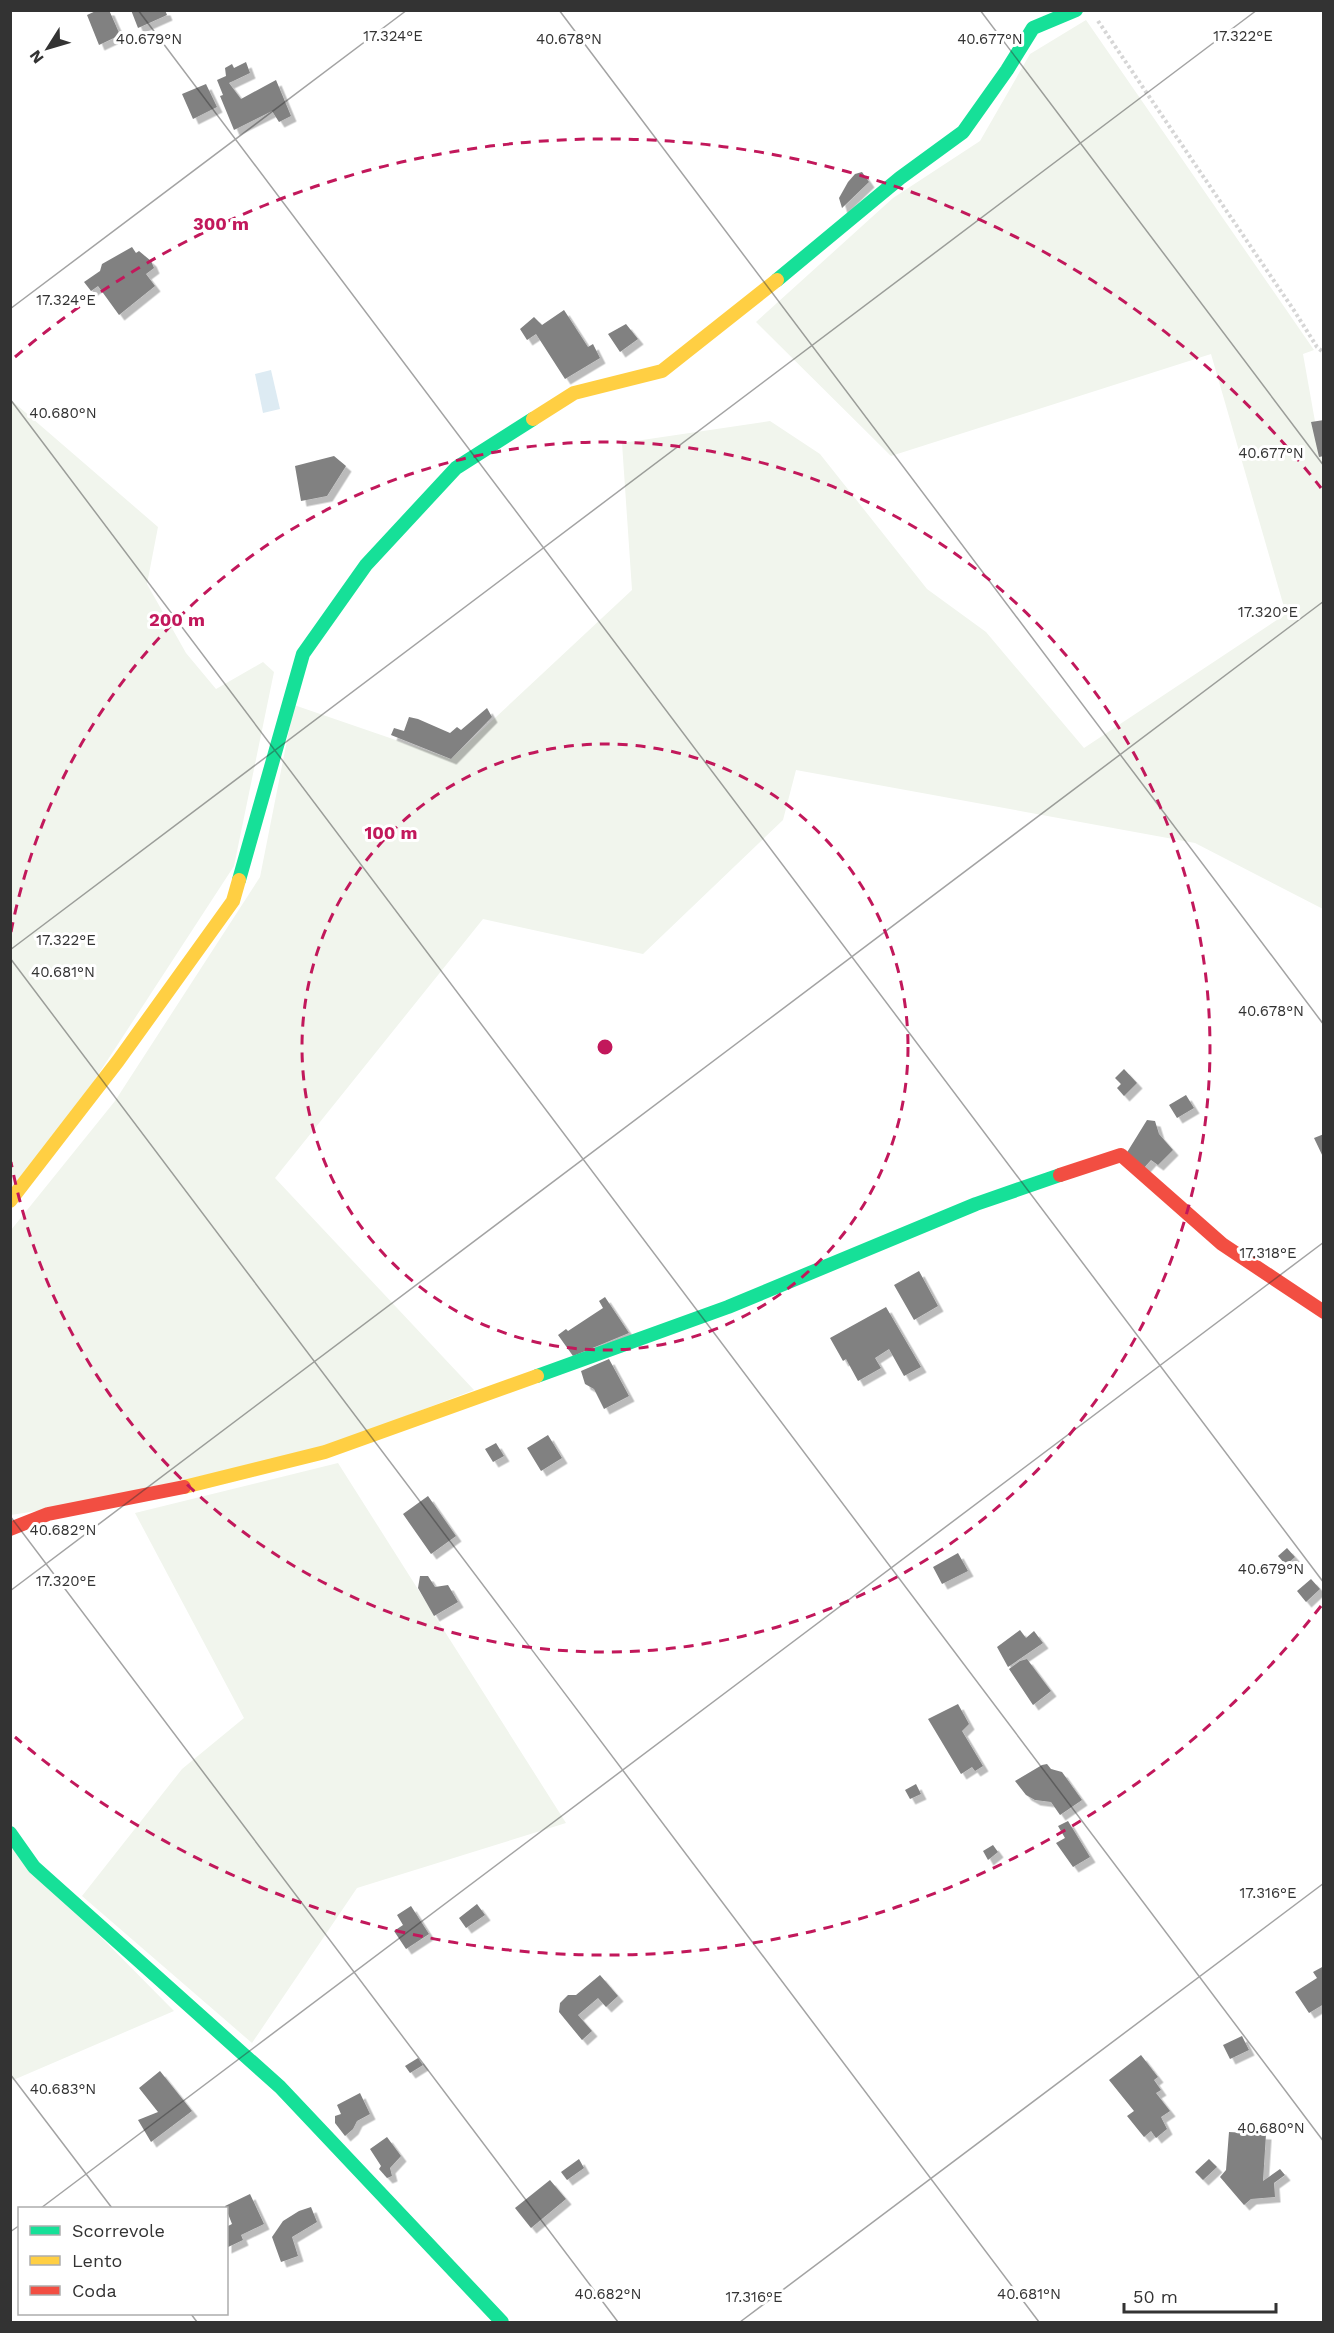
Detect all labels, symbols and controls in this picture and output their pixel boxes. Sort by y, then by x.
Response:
north arrow [18,18,78,78]
text: 17.324°E [363,27,423,45]
text: 17.322°E [1213,27,1273,45]
text: 40.679°N [116,30,182,48]
text: 40.678°N [536,30,602,48]
text: 40.677°N [957,30,1023,48]
text: N [25,46,48,67]
text: 300 m [193,213,249,234]
text: 17.324°E [36,291,96,309]
text: 40.680°N [29,404,97,422]
text: 40.677°N [1238,444,1304,462]
text: 17.320°E [1238,603,1298,621]
text: 200 m [149,609,205,630]
text: 100 m [364,822,418,843]
text: 17.322°E [36,931,96,949]
text: 40.681°N [31,963,95,981]
text: 40.678°N [1238,1002,1304,1020]
centre of rings [595,1037,615,1057]
text: 17.318°E [1239,1244,1297,1262]
text: 40.682°N [30,1521,96,1539]
text: 40.679°N [1238,1560,1304,1578]
text: 17.320°E [36,1572,96,1590]
text: 17.316°E [1239,1884,1297,1902]
text: 40.683°N [30,2080,96,2098]
text: 40.680°N [1237,2119,1305,2137]
legend [18,2207,228,2315]
text: Scorrevole [72,2220,165,2241]
text: Lento [72,2250,122,2271]
scale bar [1124,2276,1276,2314]
text: Coda [72,2280,117,2301]
text: 40.682°N [575,2285,641,2303]
text: 40.681°N [997,2285,1061,2303]
text: 50 m [1133,2286,1178,2307]
text: 17.316°E [725,2288,783,2306]

